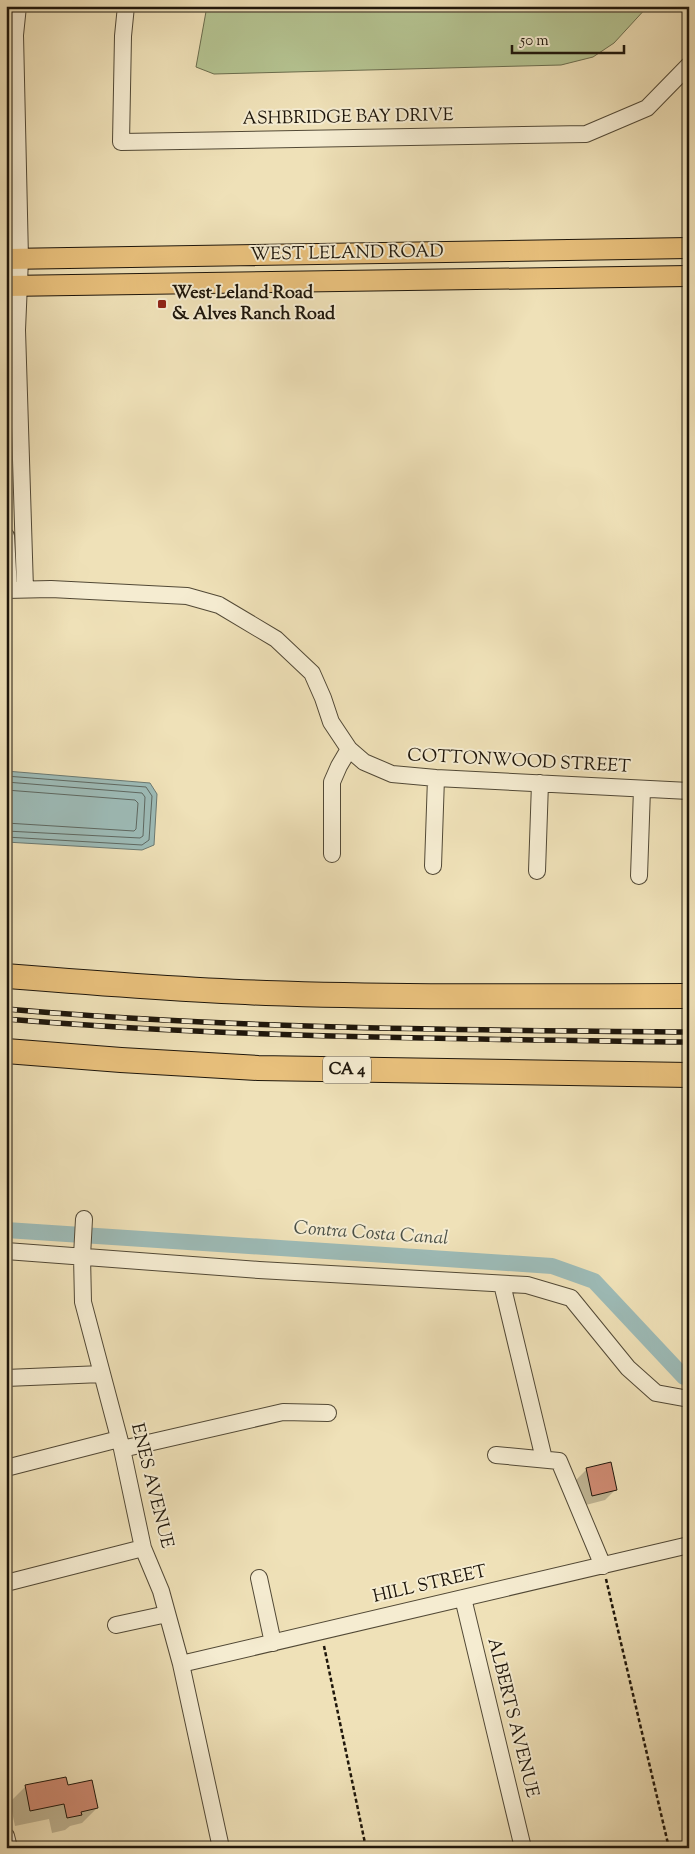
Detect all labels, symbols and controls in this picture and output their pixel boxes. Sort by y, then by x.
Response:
scale bar [512,22,625,54]
text: 50 m [519,31,549,52]
street label: ASHBRIDGE BAY DRIVE [242,103,454,133]
street label: WEST LELAND ROAD [250,239,444,269]
place label: West Leland Road & Alves Ranch Road [172,281,336,328]
marker: West Leland Road & Alves Ranch Road [156,298,168,310]
street label: COTTONWOOD STREET [407,743,632,781]
road number: CA 4 [323,1056,371,1084]
water label: Contra Costa Canal [293,1215,449,1253]
street label: ENES AVENUE [123,1421,179,1551]
street label: HILL STREET [370,1559,490,1611]
street label: ALBERTS AVENUE [480,1635,544,1801]

